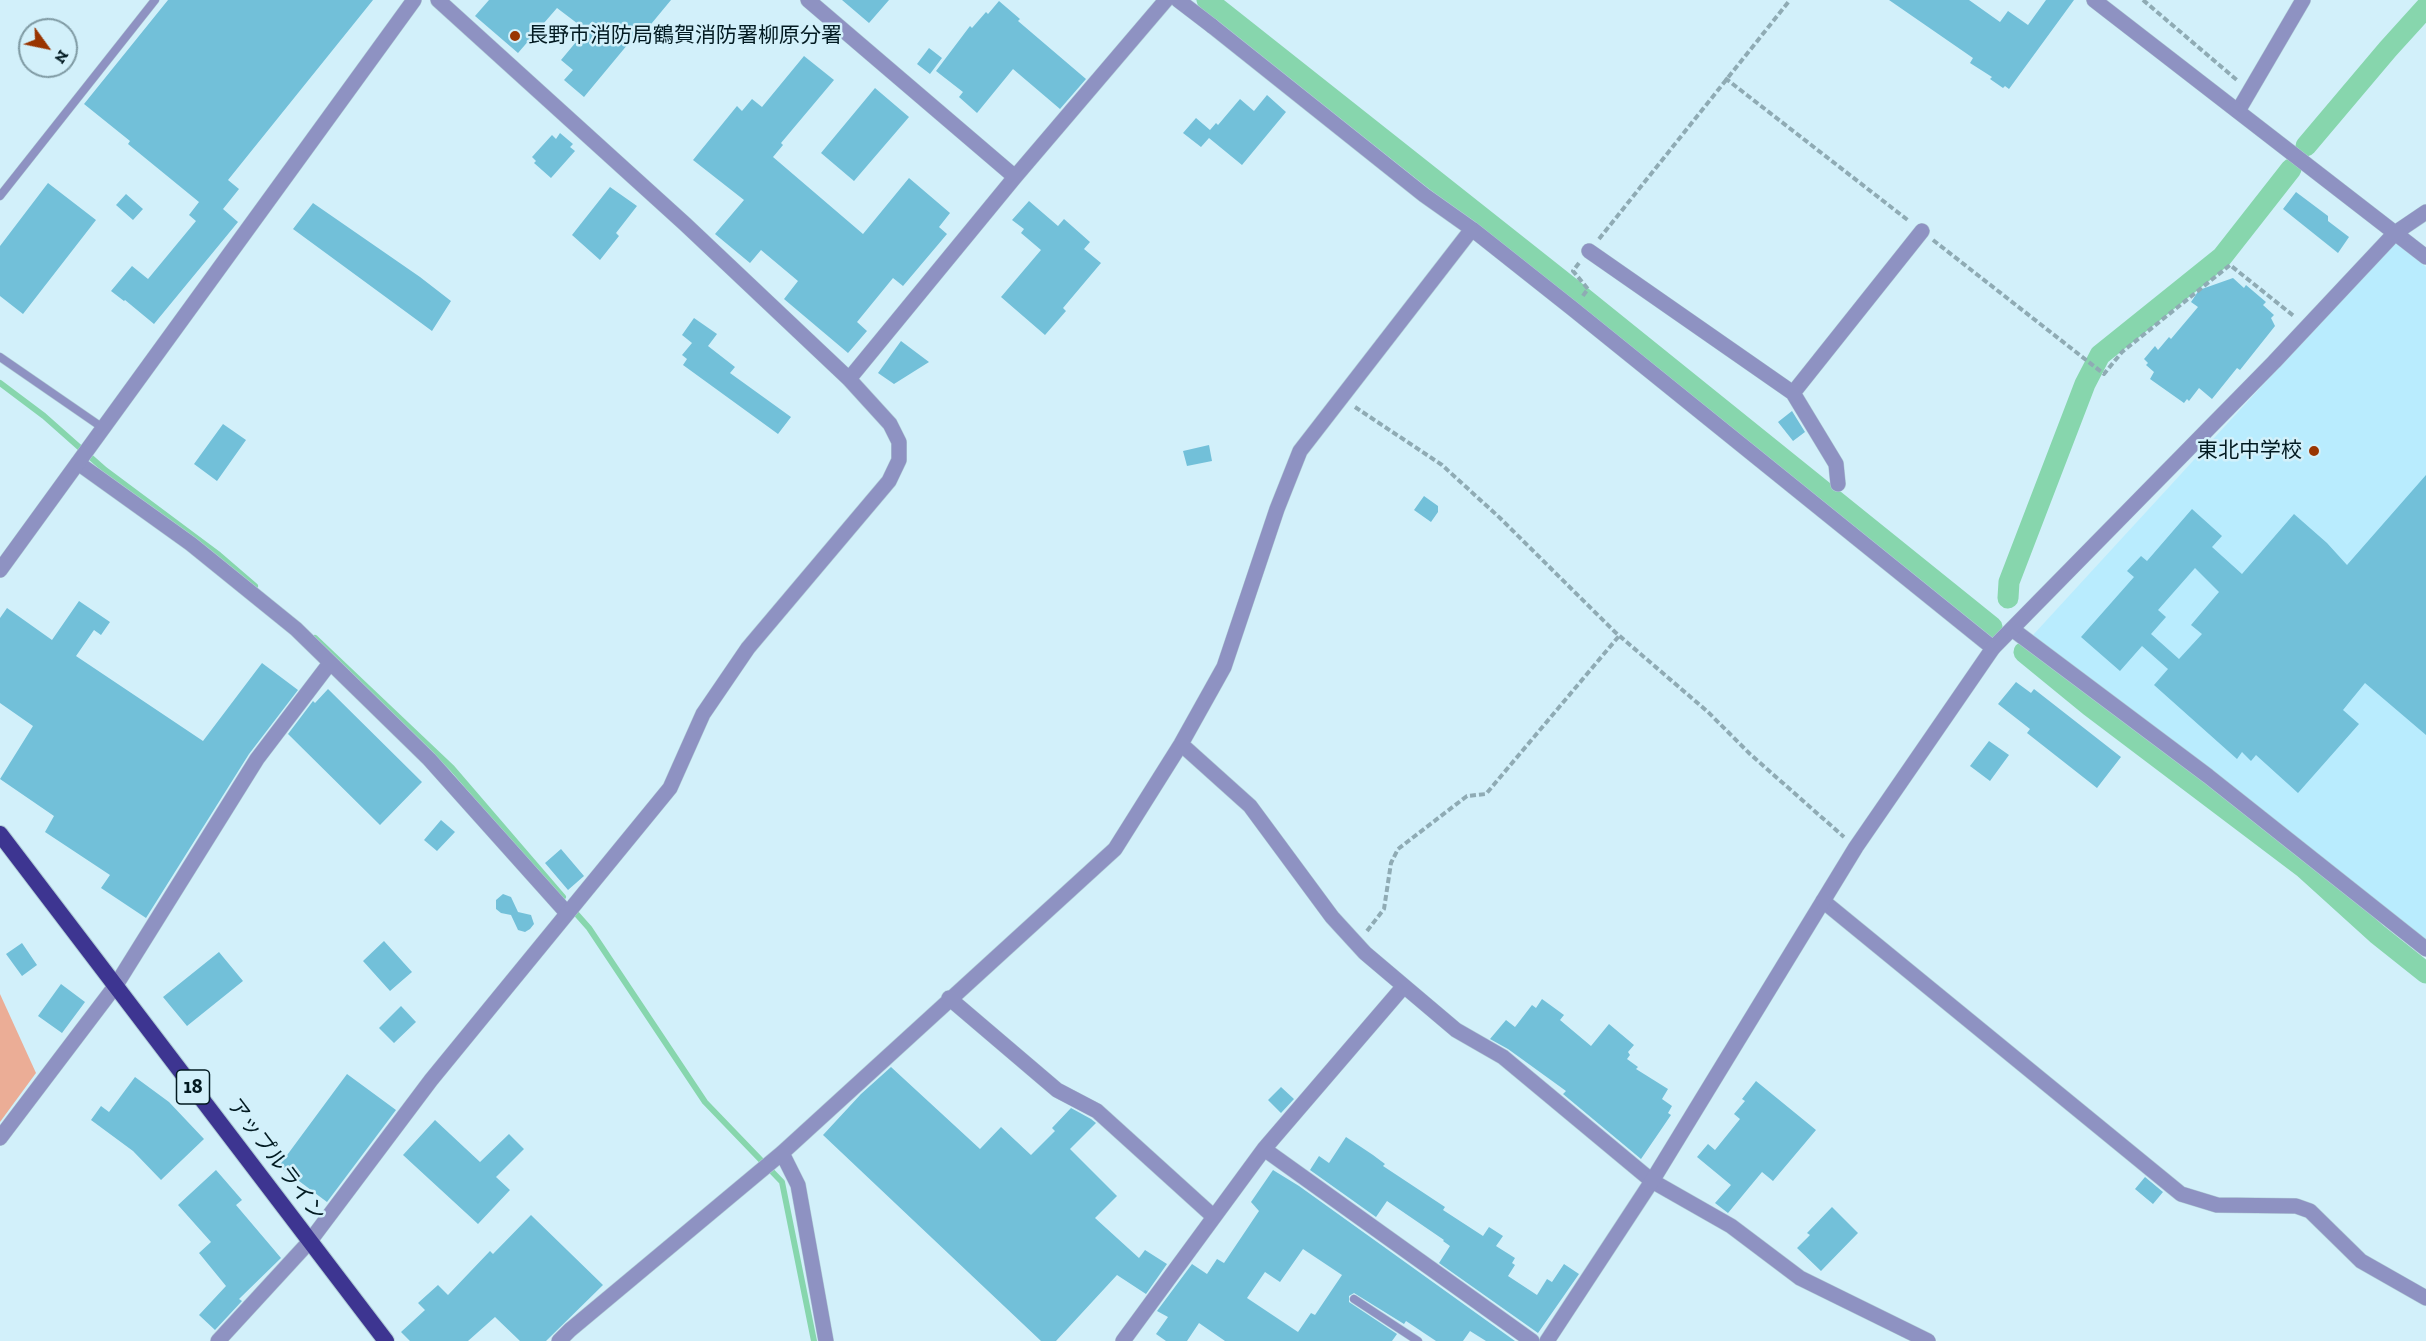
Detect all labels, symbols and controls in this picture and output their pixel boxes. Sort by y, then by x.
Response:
north arrow [18,18,78,78]
place label: 長野市消防局鶴賀消防署柳原分署 [527,23,842,49]
marker: 長野市消防局鶴賀消防署柳原分署 [508,29,522,43]
text: N [51,47,73,67]
place label: 東北中学校 [2197,438,2302,464]
marker: 東北中学校 [2307,444,2321,458]
road number: 18 [176,1070,210,1104]
street label: アップルライン [222,1094,330,1226]

